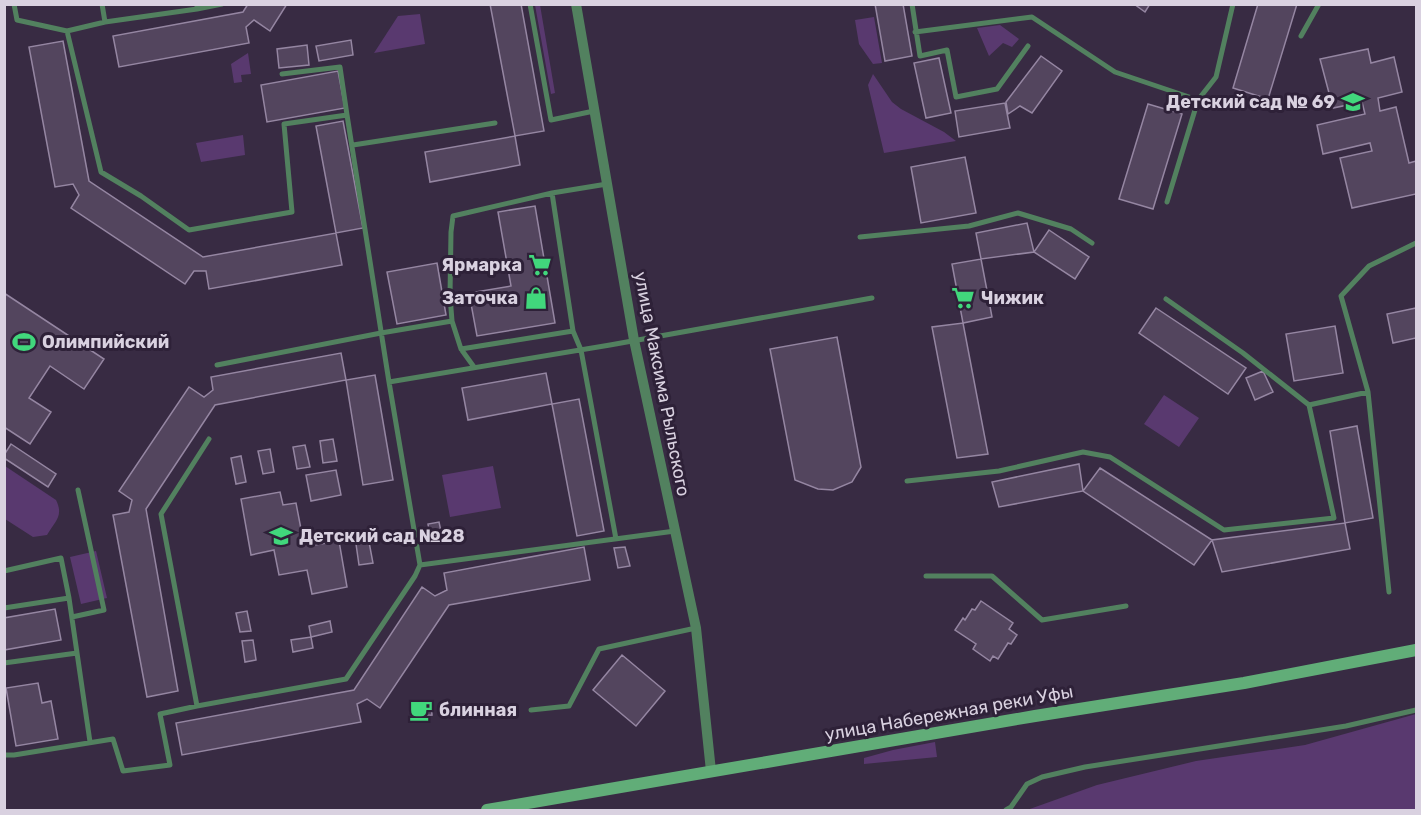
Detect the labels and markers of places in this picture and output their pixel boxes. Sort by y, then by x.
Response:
school or university icon: Детский сад № 69 [1340,89,1366,115]
place label: Детский сад № 69 [1166,91,1335,113]
supermarket icon: Ярмарка [527,252,553,278]
place label: Ярмарка [441,254,522,276]
shop icon: Заточка [523,285,549,311]
supermarket icon: Чижик [950,285,976,311]
place label: Заточка [442,287,518,309]
place label: Чижик [981,287,1044,309]
sports icon: Олимпийский [11,329,37,355]
place label: Олимпийский [42,331,169,353]
school or university icon: Детский сад №28 [268,523,294,549]
place label: Детский сад №28 [299,525,465,547]
cafe icon: блинная [408,697,434,723]
place label: блинная [439,699,517,721]

